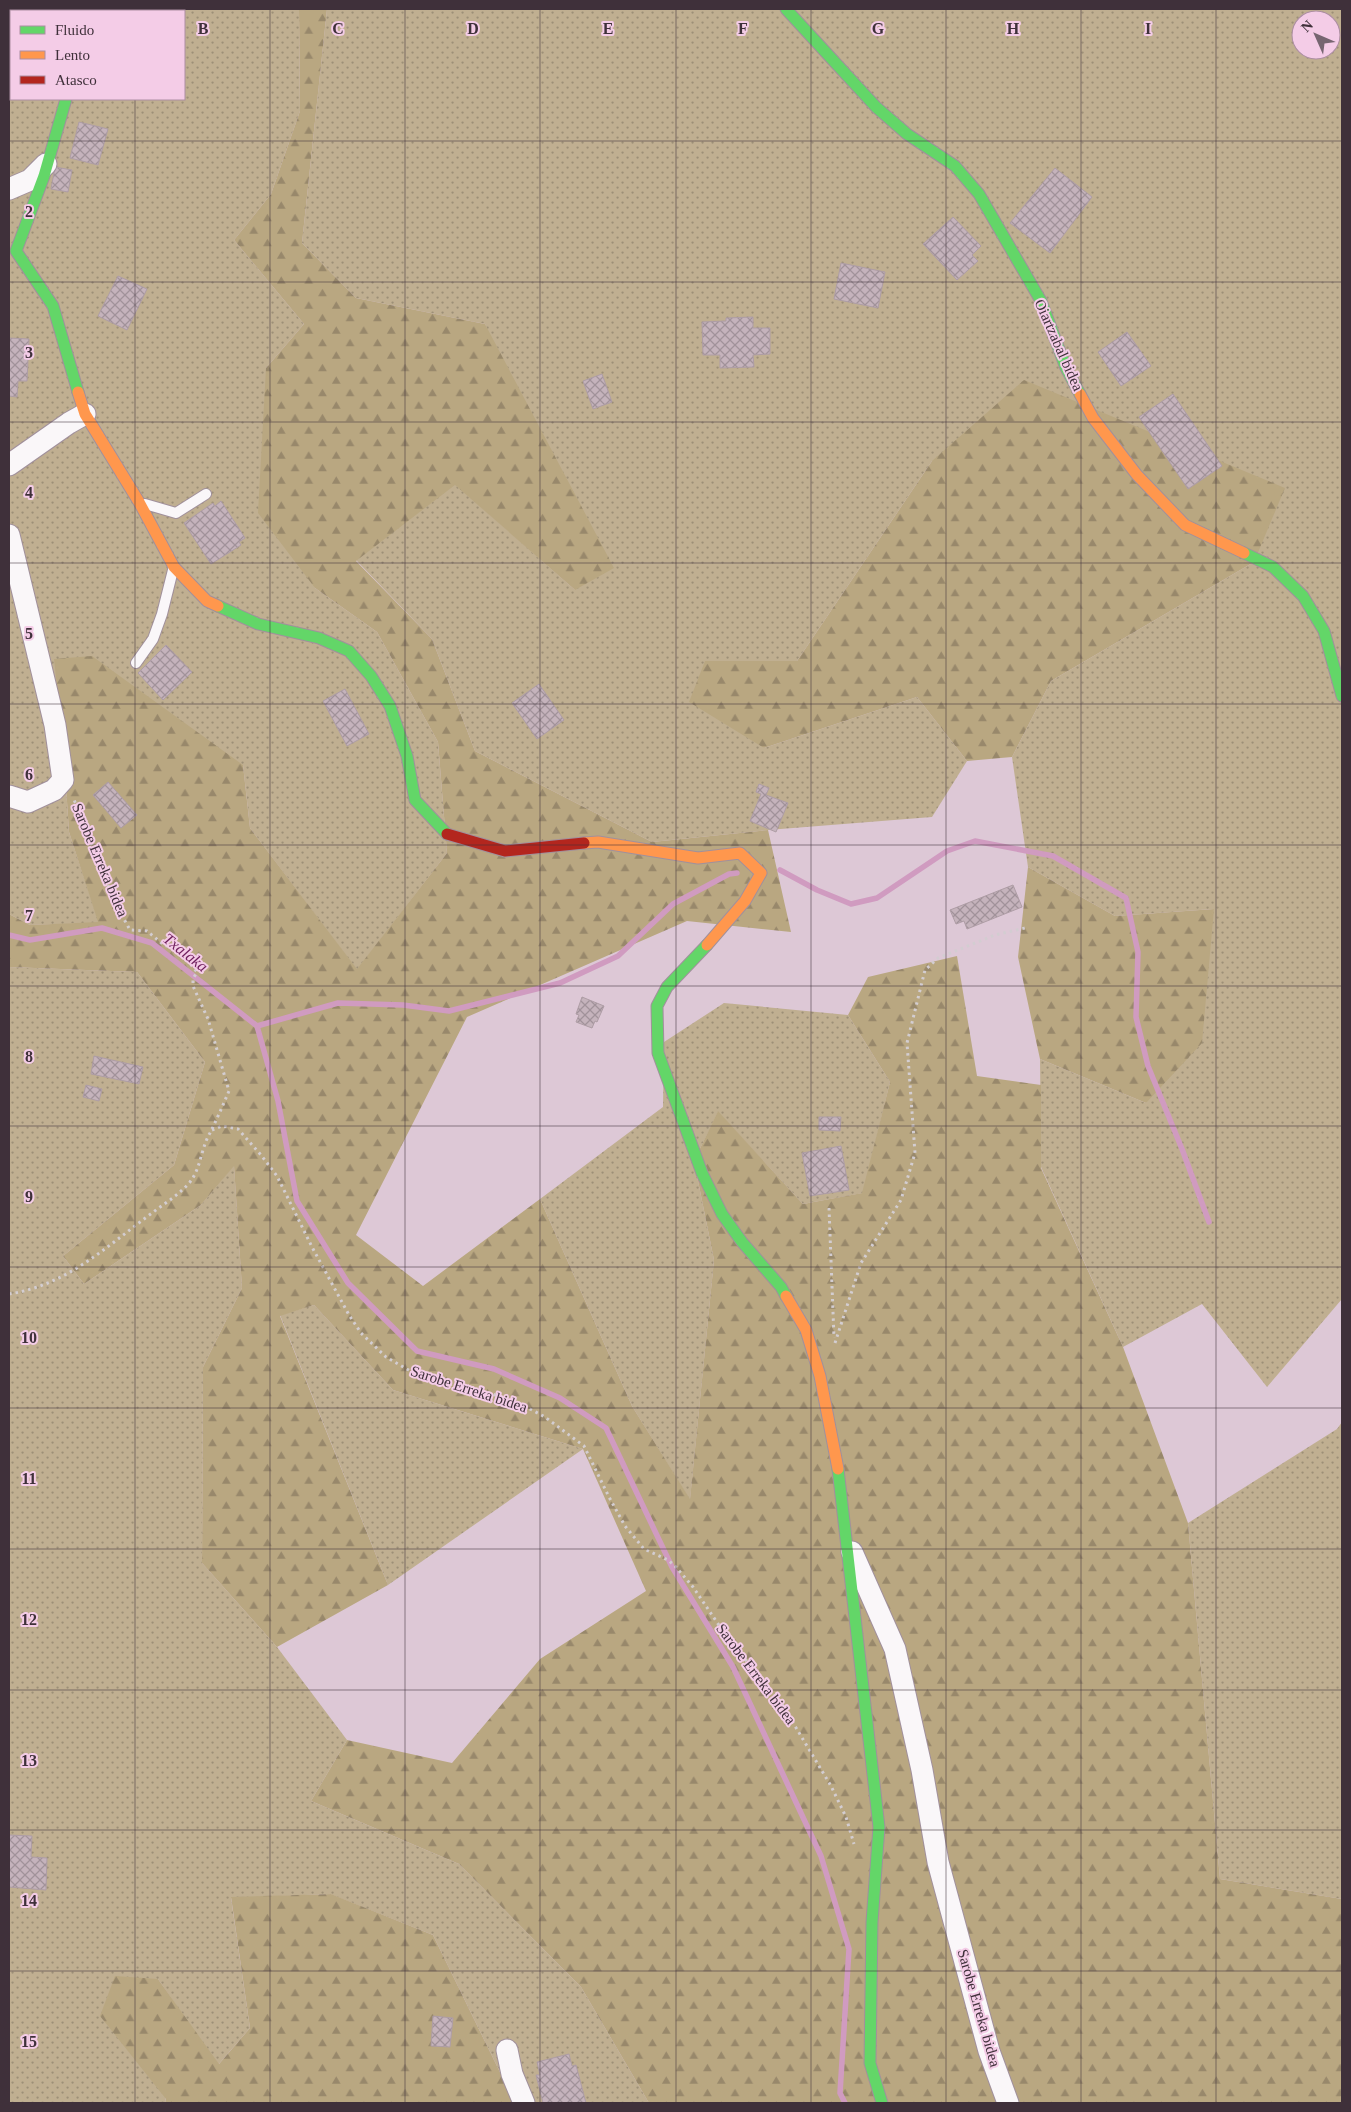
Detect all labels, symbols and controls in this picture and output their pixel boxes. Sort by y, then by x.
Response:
legend [10,10,185,100]
north arrow [1291,10,1341,60]
text: N [1298,17,1316,35]
text: B [198,20,209,37]
text: C [332,20,344,37]
text: D [467,20,479,37]
text: E [603,20,613,37]
text: F [738,20,748,37]
text: G [872,20,885,37]
text: H [1007,20,1020,37]
text: I [1145,20,1151,37]
text: Fluido [55,22,94,38]
text: Lento [55,47,90,63]
text: Atasco [55,72,97,88]
text: 2 [25,203,33,220]
street label: Oiartzabal bidea [1032,297,1087,394]
text: 3 [25,344,33,361]
text: 4 [25,484,33,501]
text: 5 [25,625,33,642]
text: 6 [25,766,33,783]
street label: Sarobe Erreka bidea [69,801,131,919]
text: 7 [25,907,33,924]
water label: Txalaka [160,930,211,975]
text: 8 [25,1048,33,1065]
text: 9 [25,1188,33,1205]
text: 10 [21,1329,37,1346]
street label: Sarobe Erreka bidea [409,1363,530,1416]
text: 11 [21,1470,37,1487]
text: 12 [21,1611,37,1628]
street label: Sarobe Erreka bidea [713,1621,799,1728]
text: 13 [21,1752,37,1769]
text: 14 [21,1892,37,1909]
street label: Sarobe Erreka bidea [955,1947,1004,2069]
text: 15 [21,2033,37,2050]

